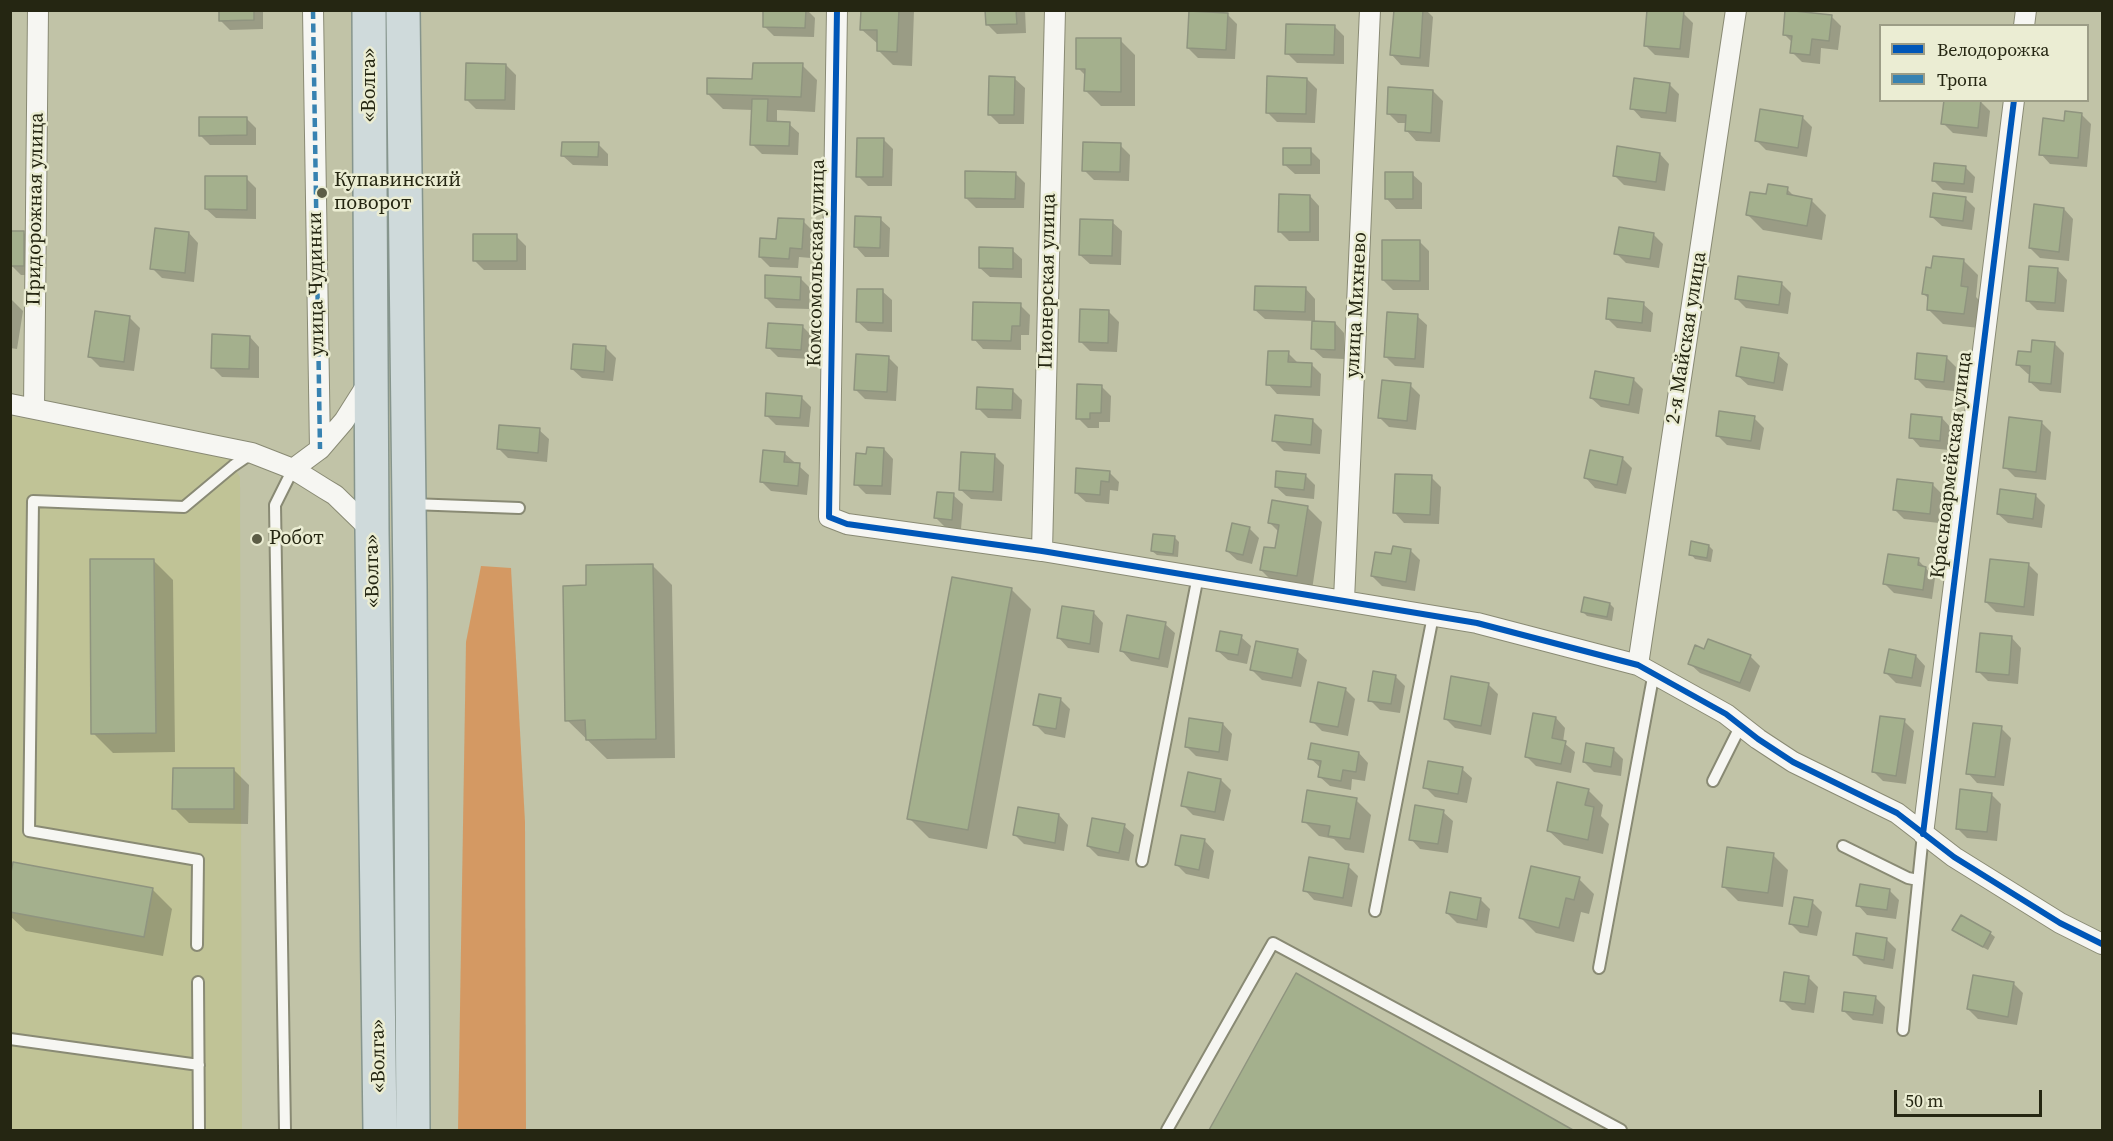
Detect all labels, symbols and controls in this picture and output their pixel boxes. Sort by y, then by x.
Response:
legend [1879,24,2089,102]
text: Велодорожка [1937,37,2049,62]
street label: «Волга» [358,48,382,122]
text: Тропа [1937,67,1987,92]
street label: Придорожная улица [22,112,50,306]
street label: Комсомольская улица [803,159,831,367]
place label: Купавинский поворот [334,169,461,216]
marker: Купавинский поворот [315,186,329,200]
street label: Пионерская улица [1034,193,1062,369]
street label: улица Чудинки [304,212,330,356]
street label: улица Михнево [1341,231,1373,379]
street label: 2-я Майская улица [1662,250,1712,426]
street label: Красноармейская улица [1926,350,1978,580]
place label: Робот [269,527,324,551]
marker: Робот [250,532,264,546]
street label: «Волга» [360,534,386,608]
street label: «Волга» [366,1019,392,1093]
scale bar [1897,1078,2046,1116]
text: 50 m [1905,1088,1943,1113]

